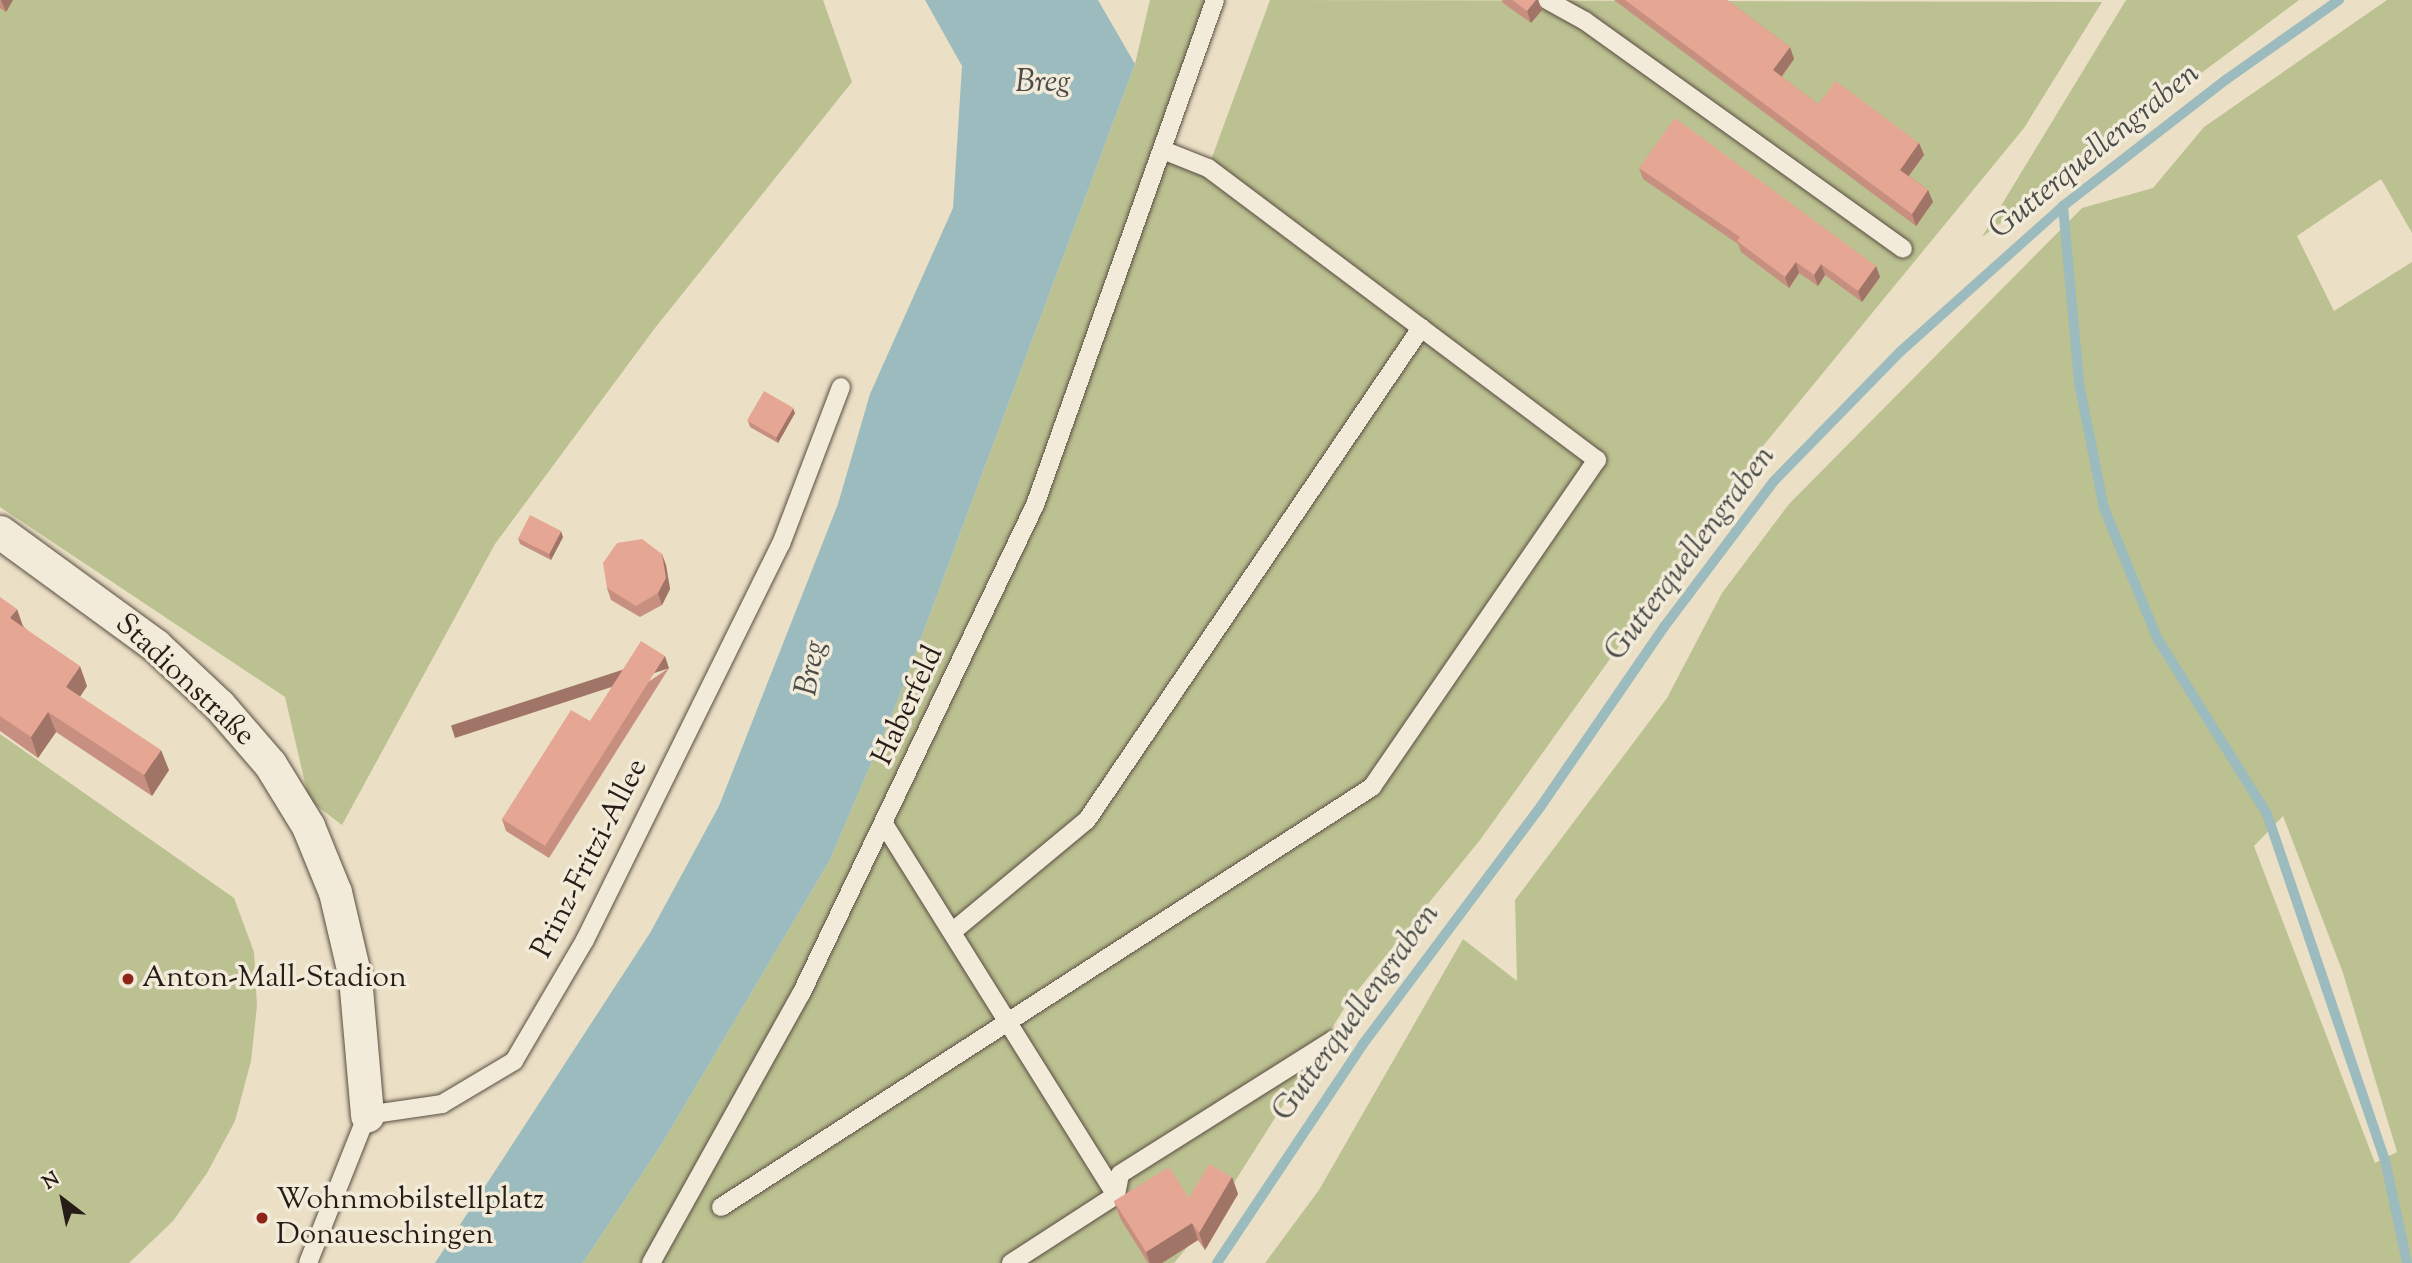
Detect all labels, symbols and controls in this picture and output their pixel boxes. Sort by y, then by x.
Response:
water label: Gutterquellengraben [1982,55,2208,249]
water label: Breg [1015,64,1071,102]
water label: Gutterquellengraben [1598,439,1784,669]
street label: Stadionstraße [107,607,261,755]
water label: Breg [788,637,836,699]
street label: Haberfeld [866,641,952,771]
street label: Prinz-Fritzi-Allee [525,753,657,965]
water label: Gutterquellengraben [1265,897,1449,1129]
place label: Anton-Mall-Stadion [142,961,407,997]
marker: Anton-Mall-Stadion [120,971,136,987]
north arrow [28,1165,98,1235]
text: N [38,1166,65,1197]
place label: Wohnmobilstellplatz Donaueschingen [276,1183,544,1254]
marker: Wohnmobilstellplatz Donaueschingen [254,1210,270,1226]

